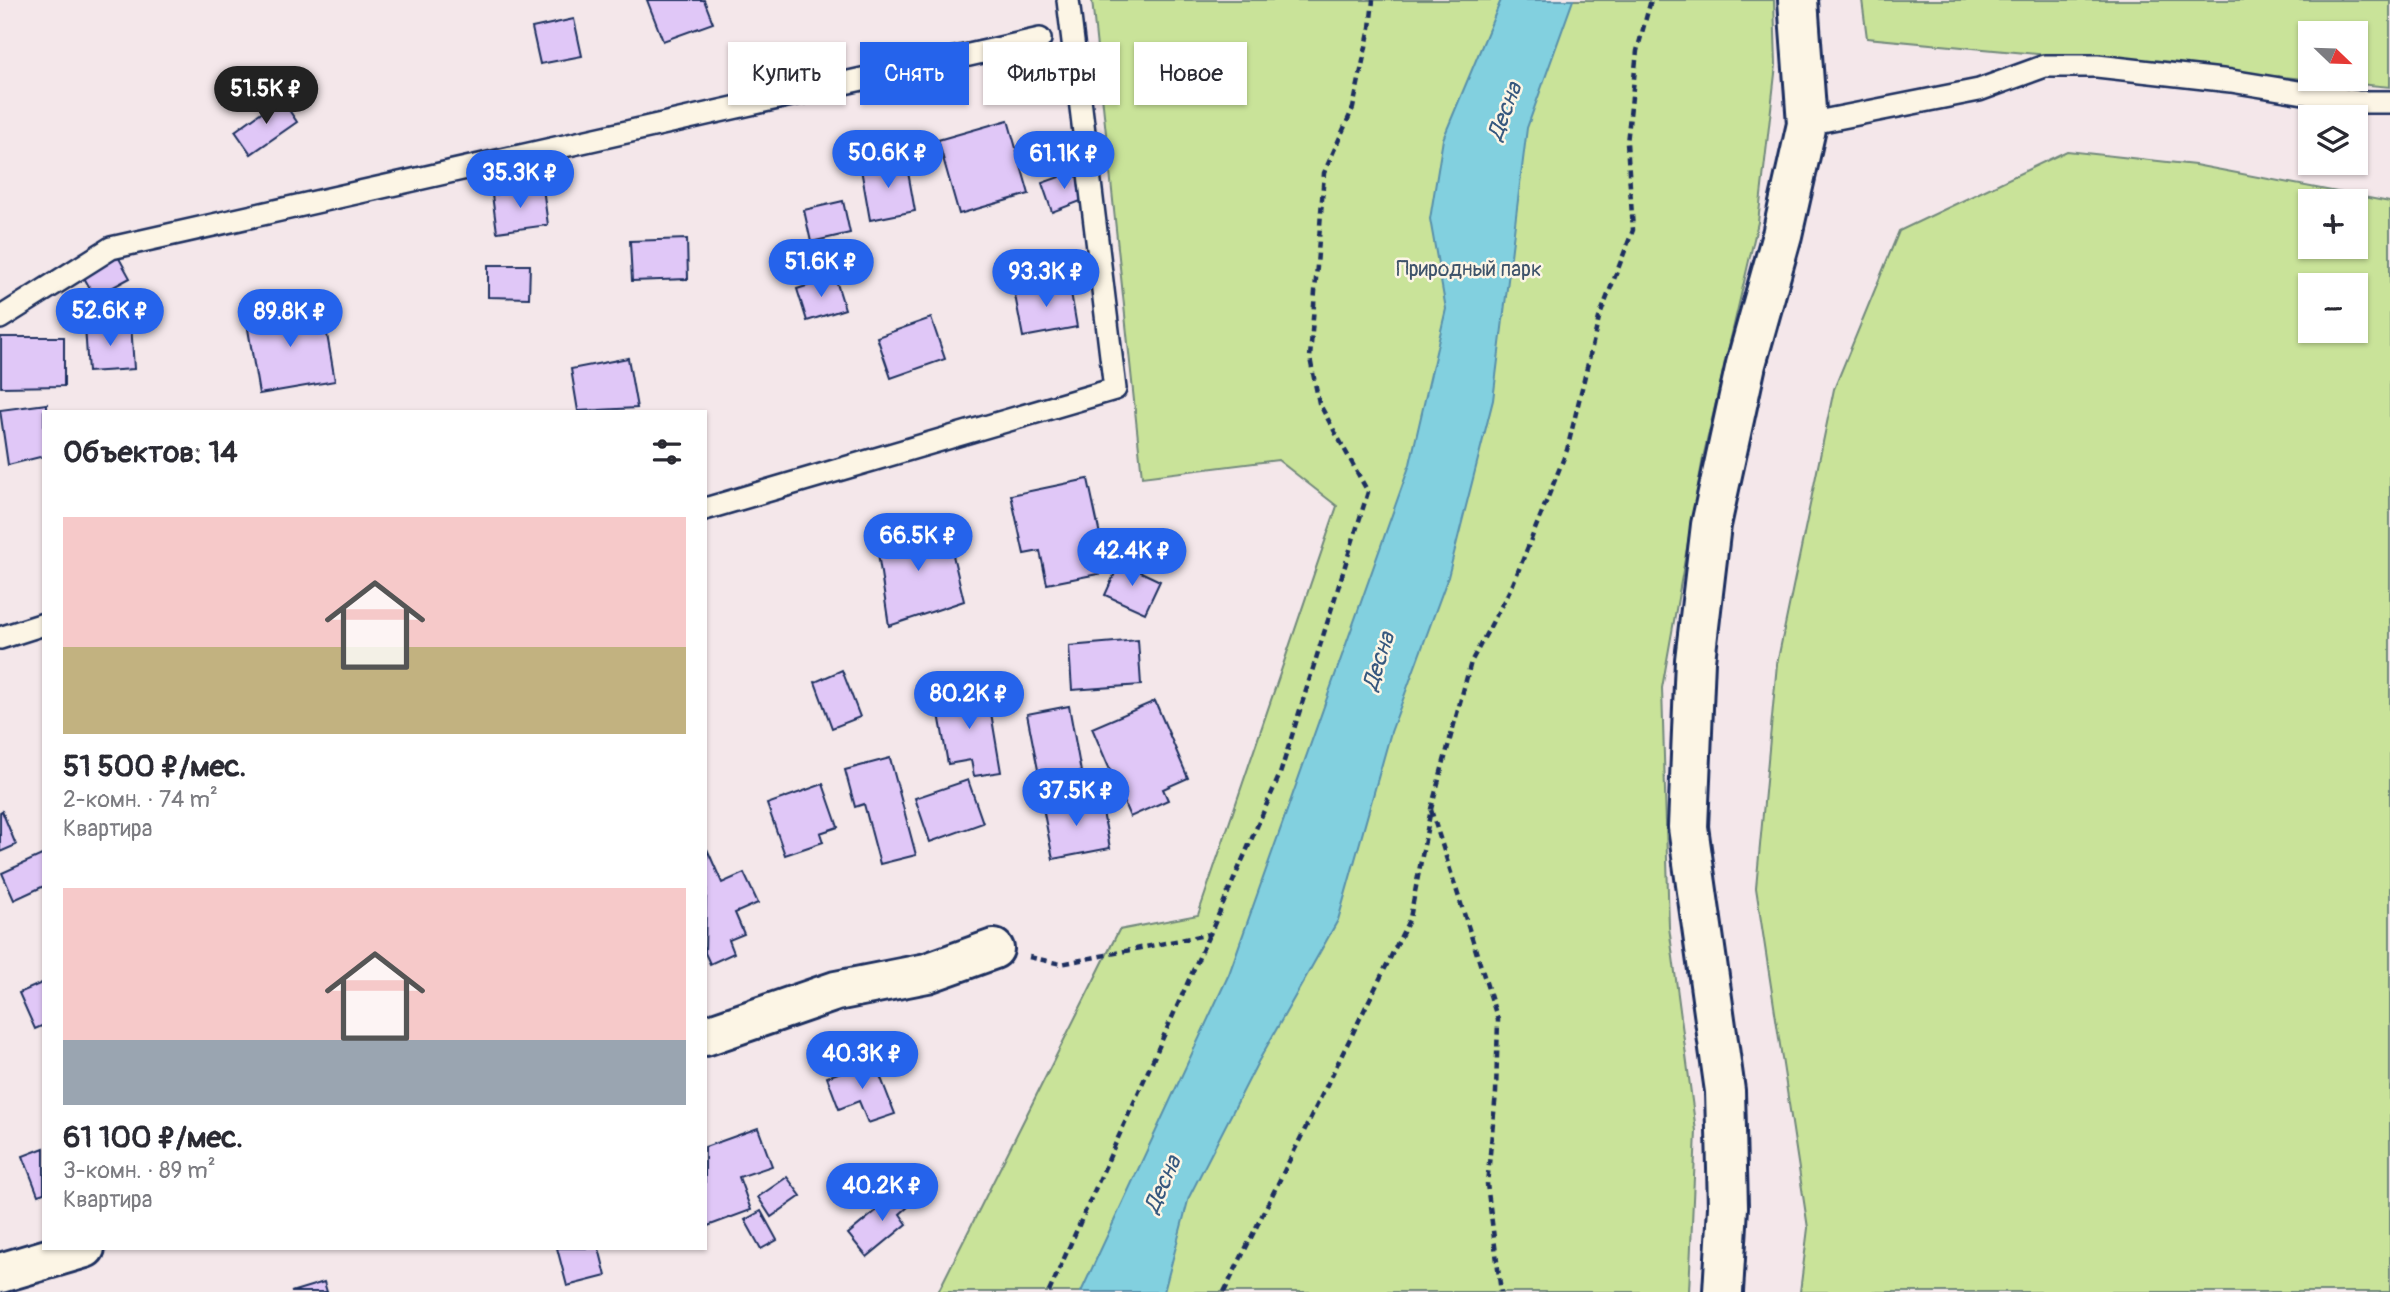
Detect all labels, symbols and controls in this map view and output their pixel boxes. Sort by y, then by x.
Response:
north arrow [2298,21,2368,91]
map controls [2298,21,2368,343]
chip: Купить [728,42,846,105]
chip: Снять [860,42,969,105]
chip: Фильтры [983,42,1120,105]
chip: Новое [1134,42,1247,105]
pin: 51.5K ₽ [201,66,331,126]
text: 51.5K ₽ [230,74,302,103]
water label: Десна [1480,77,1529,145]
button: layers [2298,105,2368,175]
pin: 50.6K ₽ [823,130,953,190]
pin: 61.1K ₽ [999,132,1129,191]
text: 50.6K ₽ [848,138,928,167]
text: 61.1K ₽ [1029,139,1099,168]
pin: 35.3K ₽ [455,150,585,210]
text: 35.3K ₽ [482,158,558,187]
button: + [2298,189,2368,259]
pin: 51.6K ₽ [756,240,886,299]
text: 51.6K ₽ [785,247,857,276]
pin: 93.3K ₽ [981,250,1111,309]
park label: Природный парк [1396,256,1542,283]
text: 93.3K ₽ [1008,257,1084,286]
button: − [2298,273,2368,343]
pin: 52.6K ₽ [45,288,175,348]
pin: 89.8K ₽ [225,290,355,349]
text: 52.6K ₽ [72,296,148,325]
text: 89.8K ₽ [254,297,326,326]
icon: filters [648,433,686,471]
text: Объектов: 14 [63,434,238,471]
pin: 66.5K ₽ [853,514,983,573]
text: 66.5K ₽ [880,521,956,550]
pin: 42.4K ₽ [1067,528,1197,588]
text: 42.4K ₽ [1093,536,1171,565]
icon: home [312,562,438,688]
water label: Десна [1355,627,1402,695]
pin: 80.2K ₽ [904,672,1034,731]
text: 80.2K ₽ [930,679,1008,708]
text: 51 500 ₽/мес. [63,748,246,785]
pin: 37.5K ₽ [1011,768,1141,828]
text: 37.5K ₽ [1038,776,1114,805]
text: 2-комн. · 74 m² [63,785,218,814]
text: Квартира [63,814,152,843]
icon: home [312,933,438,1059]
pin: 40.3K ₽ [797,1032,927,1091]
text: 40.3K ₽ [822,1039,902,1068]
text: 61 100 ₽/мес. [63,1119,243,1156]
water label: Десна [1137,1150,1188,1218]
text: 3-комн. · 89 m² [63,1156,216,1185]
pin: 40.2K ₽ [817,1164,947,1223]
text: 40.2K ₽ [842,1171,922,1200]
text: Квартира [63,1185,152,1214]

